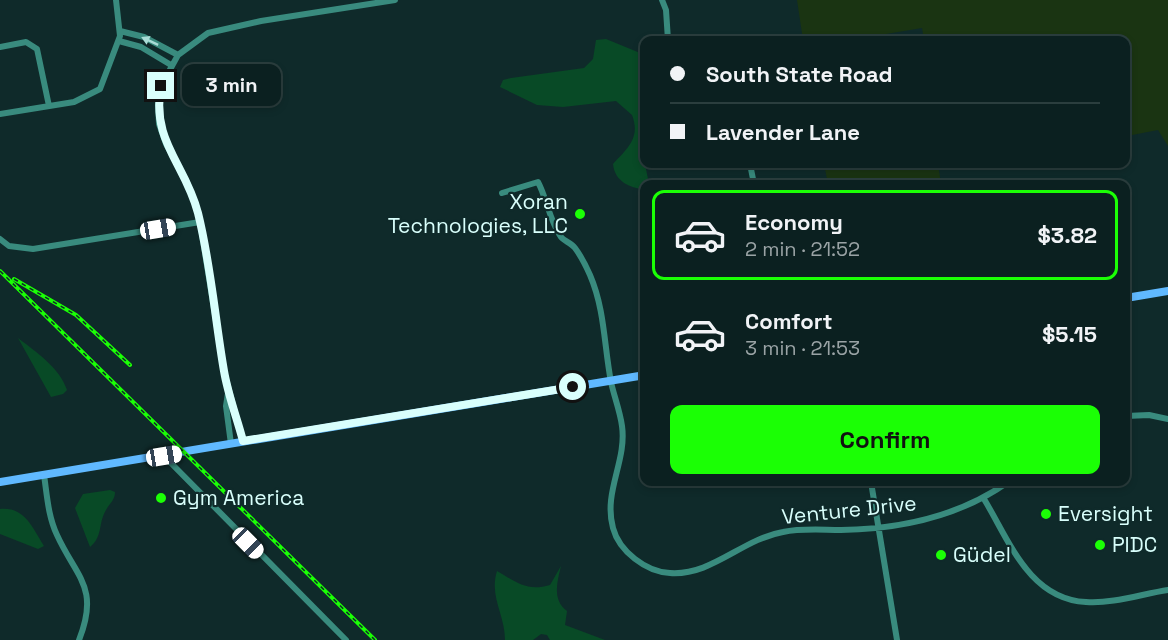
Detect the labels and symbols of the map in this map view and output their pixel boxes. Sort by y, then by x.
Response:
one-way arrow [142,36,159,45]
callout: 3 min [182,65,281,107]
route end [147,72,174,99]
place label: Xoran Technologies, LLC [388,188,568,239]
marker: Xoran Technologies, LLC [573,207,587,221]
car [139,217,177,241]
route start [559,373,586,400]
car [145,444,183,468]
place label: Gym America [173,484,304,511]
street label: Venture Drive [780,489,918,530]
marker: Gym America [154,491,168,505]
place label: Eversight [1058,500,1153,527]
marker: Eversight [1039,507,1053,521]
car [229,524,267,562]
place label: PIDC [1112,531,1157,558]
marker: PIDC [1093,538,1107,552]
place label: Güdel [953,541,1011,568]
marker: Güdel [934,548,948,562]

